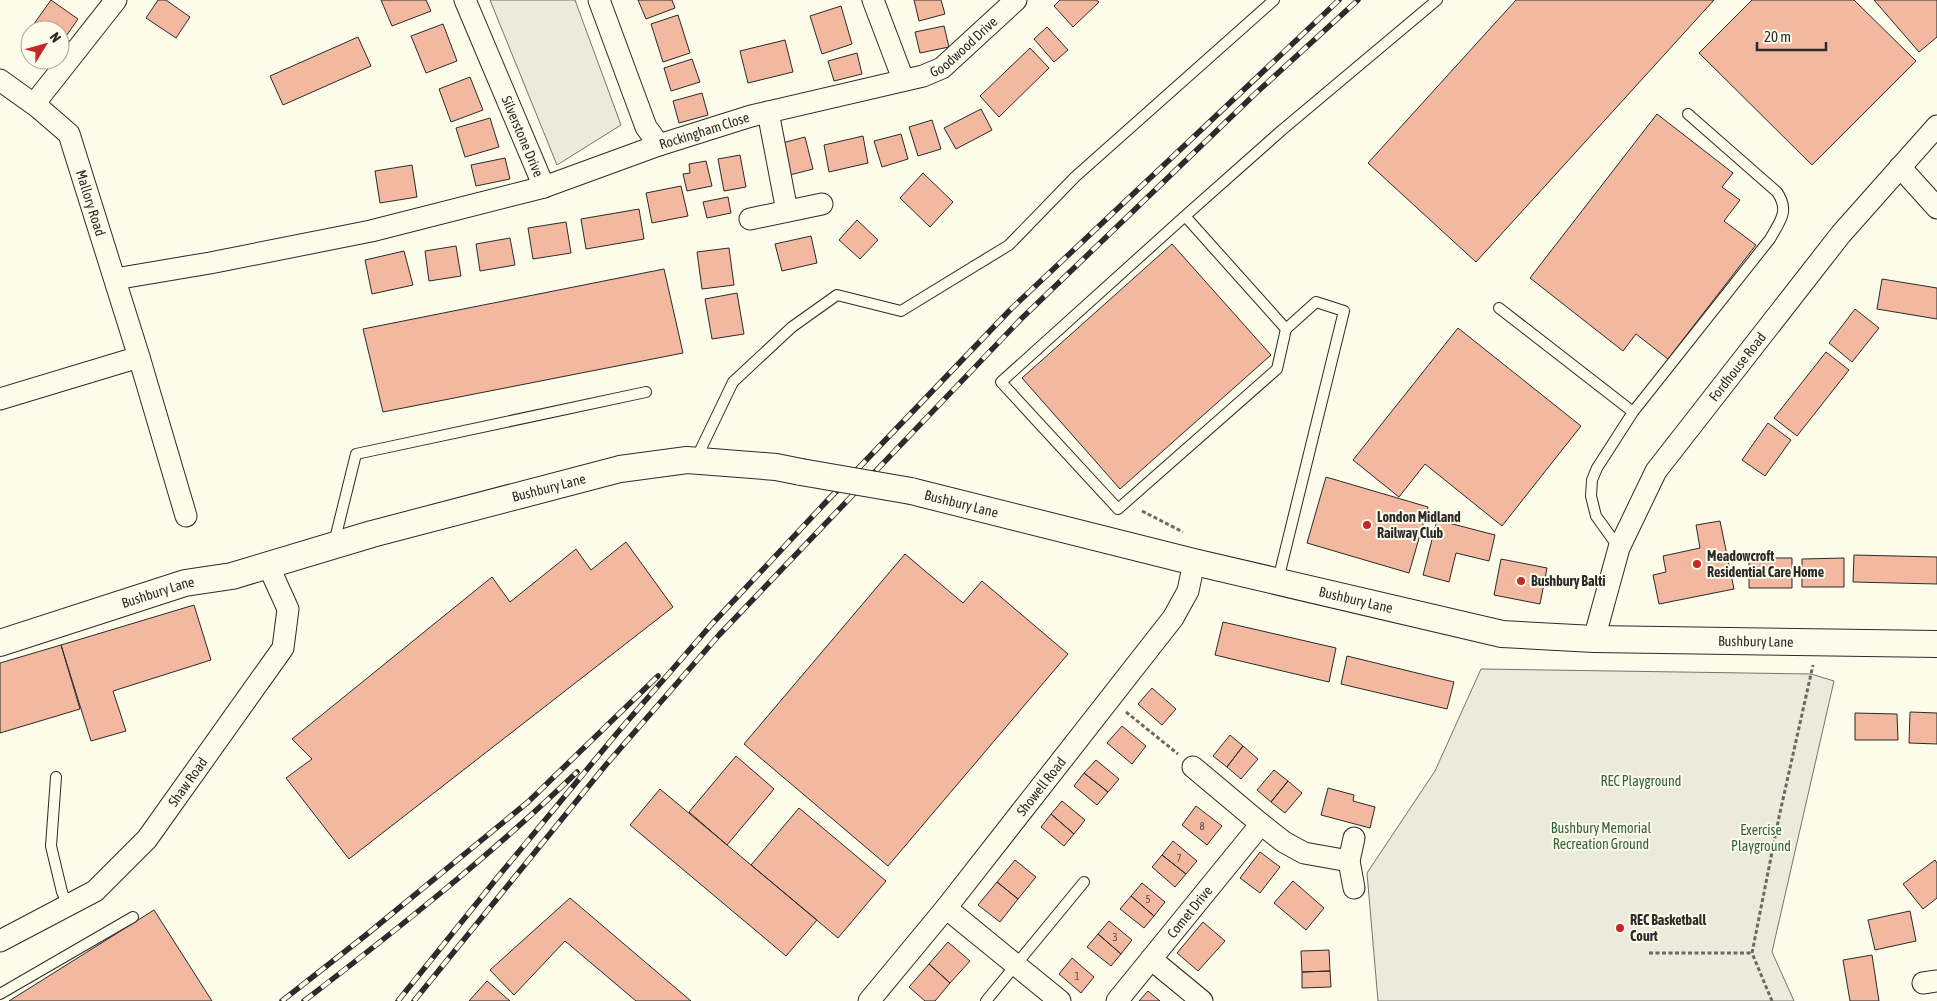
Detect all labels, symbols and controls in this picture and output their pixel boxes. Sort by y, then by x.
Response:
street label: Goodwood Drive [927,13,1000,80]
north arrow [20,20,70,70]
scale bar [1757,20,1826,52]
text: 20 m [1764,28,1791,45]
text: N [47,29,64,45]
street label: Silverstone Drive [498,93,547,179]
street label: Rockingham Close [657,109,751,152]
street label: Mallory Road [73,168,109,238]
street label: Fordhouse Road [1706,329,1769,404]
street label: Bushbury Lane [510,470,587,505]
street label: Bushbury Lane [923,487,1000,521]
place label: London Midland Railway Club [1377,509,1461,541]
marker: London Midland Railway Club [1361,519,1373,531]
place label: Meadowcroft Residential Care Home [1707,548,1824,580]
marker: Meadowcroft Residential Care Home [1691,558,1703,570]
place label: Bushbury Balti [1531,573,1605,589]
street label: Bushbury Lane [120,574,195,611]
marker: Bushbury Balti [1515,575,1527,587]
street label: Bushbury Lane [1317,583,1394,616]
street label: Bushbury Lane [1718,633,1794,650]
street label: Shaw Road [165,754,210,809]
street label: Showell Road [1013,754,1069,819]
park label: REC Playground [1601,773,1681,789]
house number: 8 [1199,820,1205,832]
park label: Bushbury Memorial Recreation Ground [1551,820,1651,852]
park label: Exercise Playground [1731,822,1791,854]
house number: 7 [1176,852,1182,864]
street label: Comet Drive [1164,882,1216,941]
house number: 5 [1145,893,1151,905]
place label: REC Basketball Court [1630,912,1706,944]
marker: REC Basketball Court [1614,922,1626,934]
house number: 3 [1112,931,1118,943]
house number: 1 [1074,970,1080,982]

